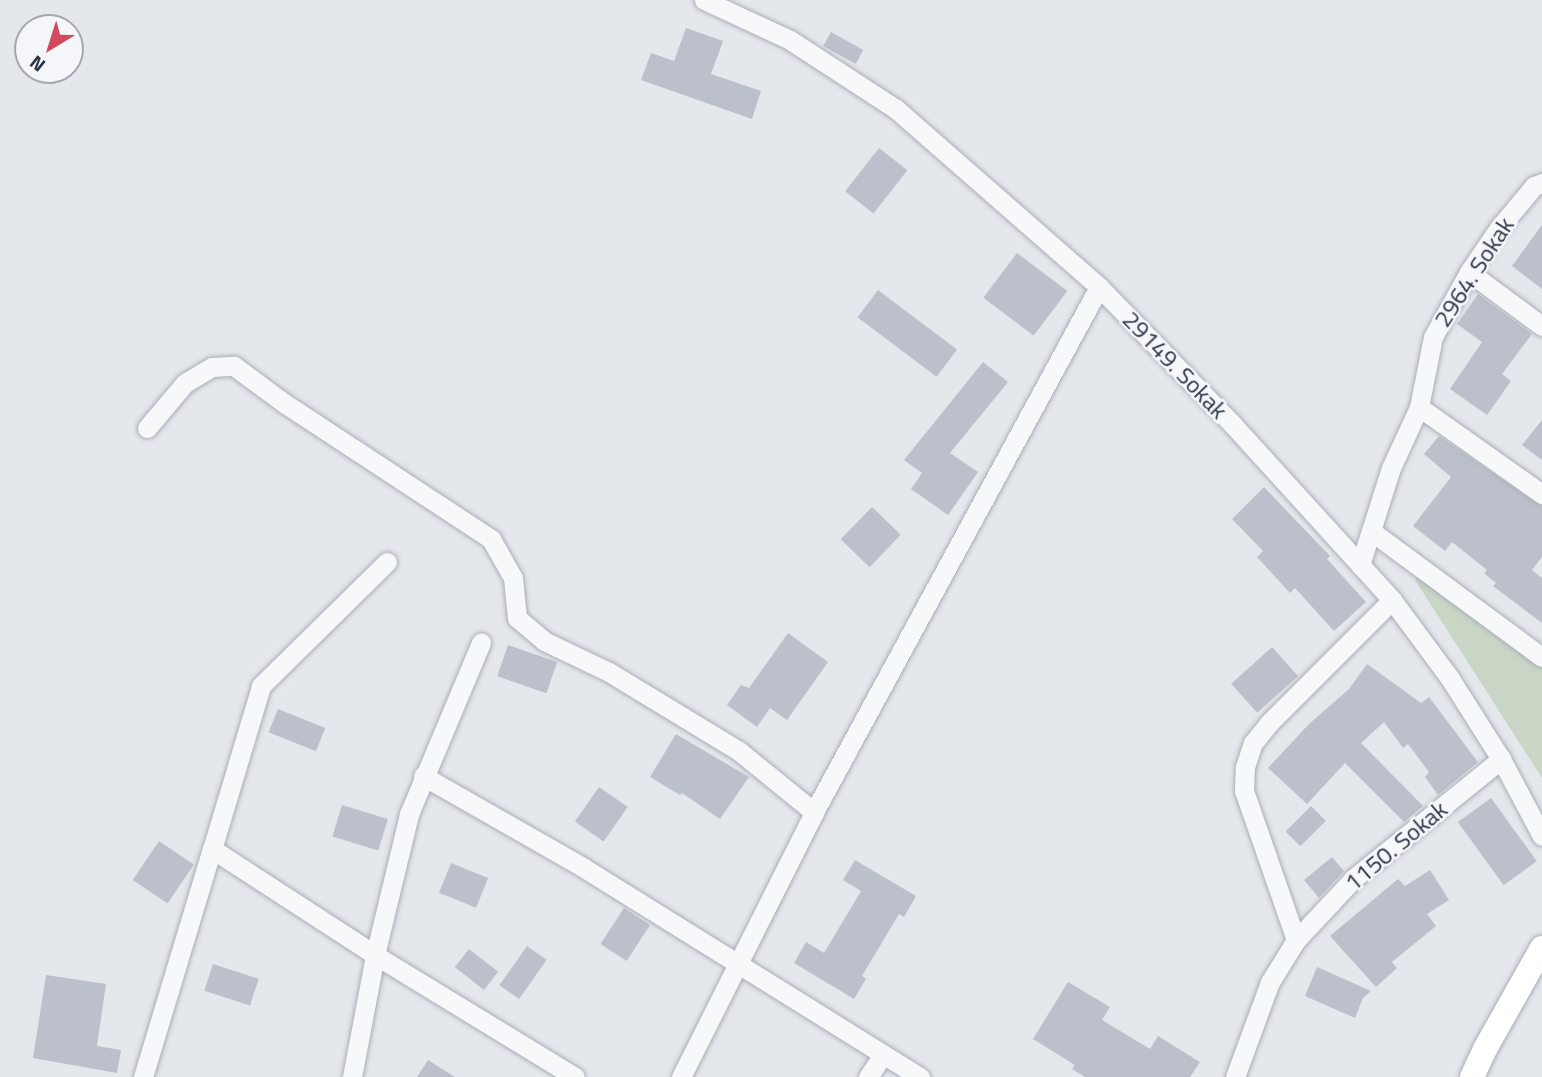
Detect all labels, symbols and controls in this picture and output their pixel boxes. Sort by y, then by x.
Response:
north arrow [14,14,84,84]
text: N [23,49,51,80]
street label: 2964. Sokak [1428,212,1520,332]
street label: 29149. Sokak [1117,305,1233,425]
street label: 1150. Sokak [1339,795,1453,897]

